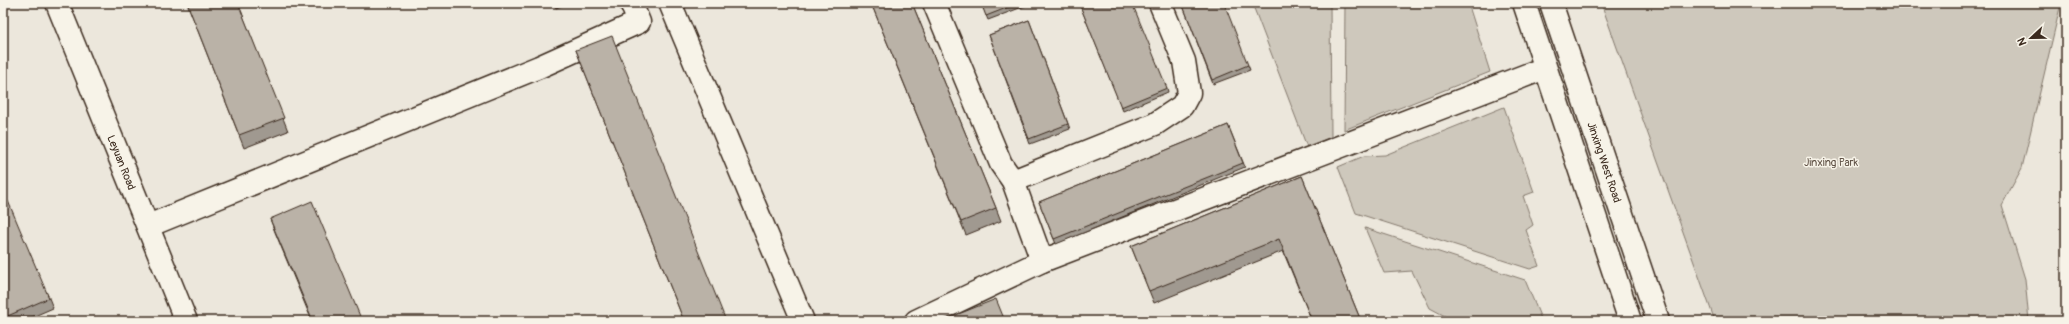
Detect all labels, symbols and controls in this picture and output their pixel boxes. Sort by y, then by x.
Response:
north arrow [2011,18,2051,58]
text: N [2015,35,2030,47]
street label: Jinxing West Road [1584,120,1624,204]
street label: Leyuan Road [104,133,138,192]
park label: Jinxing Park [1804,156,1858,169]

